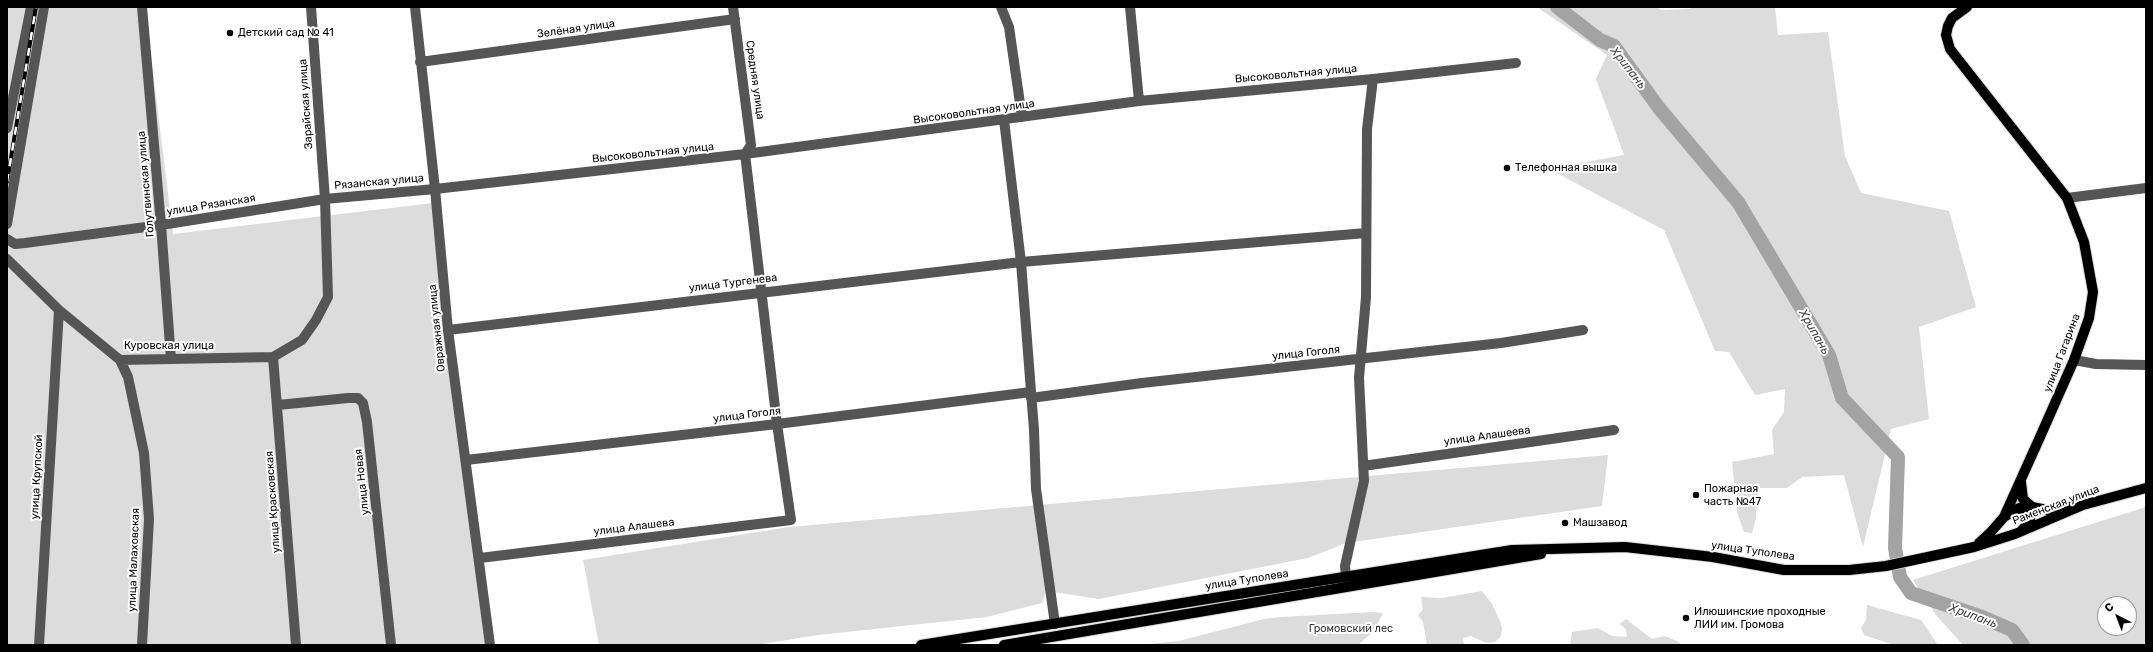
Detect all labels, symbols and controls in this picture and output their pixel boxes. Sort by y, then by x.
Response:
street label: Зелёная улица [536,17,616,41]
place label: Детский сад № 41 [238,26,334,40]
marker: Детский сад № 41 [225,28,235,38]
street label: Средняя улица [743,40,767,120]
water label: Хрипань [1607,44,1649,92]
street label: Зарайская улица [296,58,316,150]
street label: Высоковольтная улица [1234,62,1358,86]
street label: Высоковольтная улица [912,97,1036,127]
street label: Голутвинская улица [135,130,157,238]
street label: Высоковольтная улица [591,140,715,166]
place label: Телефонная вышка [1515,161,1617,175]
marker: Телефонная вышка [1502,163,1512,173]
street label: Рязанская улица [334,172,424,192]
street label: улица Рязанская [166,191,256,219]
street label: улица Тургенева [688,271,778,295]
street label: Овражная улица [426,283,448,373]
water label: Хрипань [1795,307,1833,357]
street label: улица Гагарина [2041,312,2083,394]
street label: Куровская улица [124,339,214,353]
street label: улица Гоголя [1271,343,1341,363]
street label: улица Гоголя [712,404,782,426]
street label: улица Алашеева [1443,423,1531,449]
street label: улица Крупской [28,434,46,520]
street label: улица Новая [352,448,372,516]
street label: улица Красковская [263,451,283,553]
place label: Пожарная часть №47 [1704,482,1761,508]
street label: Раменская улица [2011,482,2101,528]
marker: Пожарная часть №47 [1691,490,1701,500]
street label: улица Малаховская [126,508,142,612]
street label: улица Алашева [593,516,675,538]
place label: Машзавод [1573,516,1627,530]
marker: Машзавод [1560,518,1570,528]
street label: улица Туполева [1710,539,1796,563]
street label: улица Туполева [1204,567,1290,593]
north arrow [2097,596,2137,636]
text: С [2102,600,2117,615]
water label: Хрипань [1947,601,1999,631]
place label: Илюшинские проходные ЛИИ им. Громова [1694,605,1826,631]
marker: Илюшинские проходные ЛИИ им. Громова [1681,613,1691,623]
park label: Громовский лес [1309,622,1393,636]

